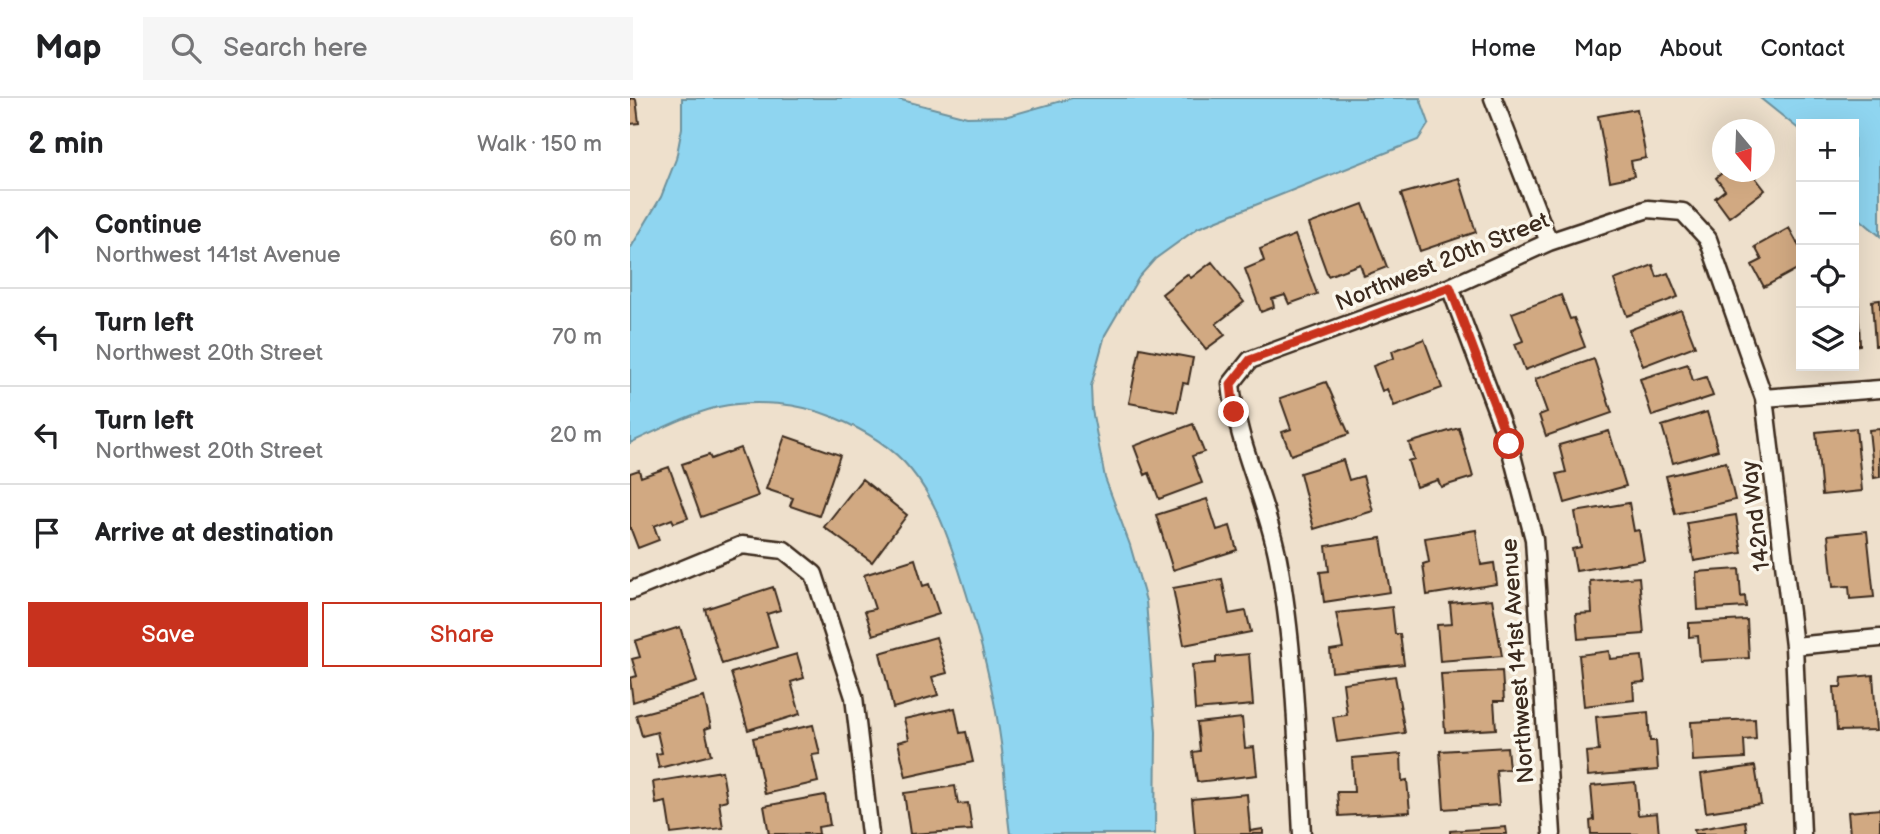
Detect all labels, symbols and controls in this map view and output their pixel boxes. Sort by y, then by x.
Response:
search box [143,17,633,80]
text: Map [35,28,101,68]
icon: search [167,29,205,67]
text: Search here [223,33,367,64]
text: Home [1471,34,1536,63]
text: Map [1574,34,1622,63]
text: About [1660,34,1722,63]
text: Contact [1760,34,1845,63]
north arrow [1712,119,1775,182]
map controls [1796,119,1859,371]
button: + [1796,119,1859,182]
text: 2 min [28,126,104,162]
text: Walk · 150 m [477,130,602,158]
button: − [1796,182,1859,245]
street label: Northwest 20th Street [1331,206,1553,318]
text: Continue [95,210,202,241]
icon: ahead [28,220,66,258]
text: 60 m [549,225,602,253]
text: Northwest 141st Avenue [95,241,341,269]
button: locate [1796,245,1859,308]
text: Turn left [95,308,194,339]
button: layers [1796,308,1859,371]
icon: left [28,318,66,356]
text: 70 m [552,323,602,351]
text: Northwest 20th Street [95,339,323,367]
route end [1218,396,1249,427]
text: Turn left [95,406,194,437]
icon: left [28,416,66,454]
text: 20 m [550,421,602,449]
route start [1493,428,1524,459]
text: Northwest 20th Street [95,437,323,465]
street label: 142nd Way [1735,458,1777,573]
icon: arrive [28,514,66,552]
text: Arrive at destination [95,518,334,549]
street label: Northwest 141st Avenue [1495,537,1541,784]
button: Save [28,602,308,667]
button: Share [322,602,602,667]

